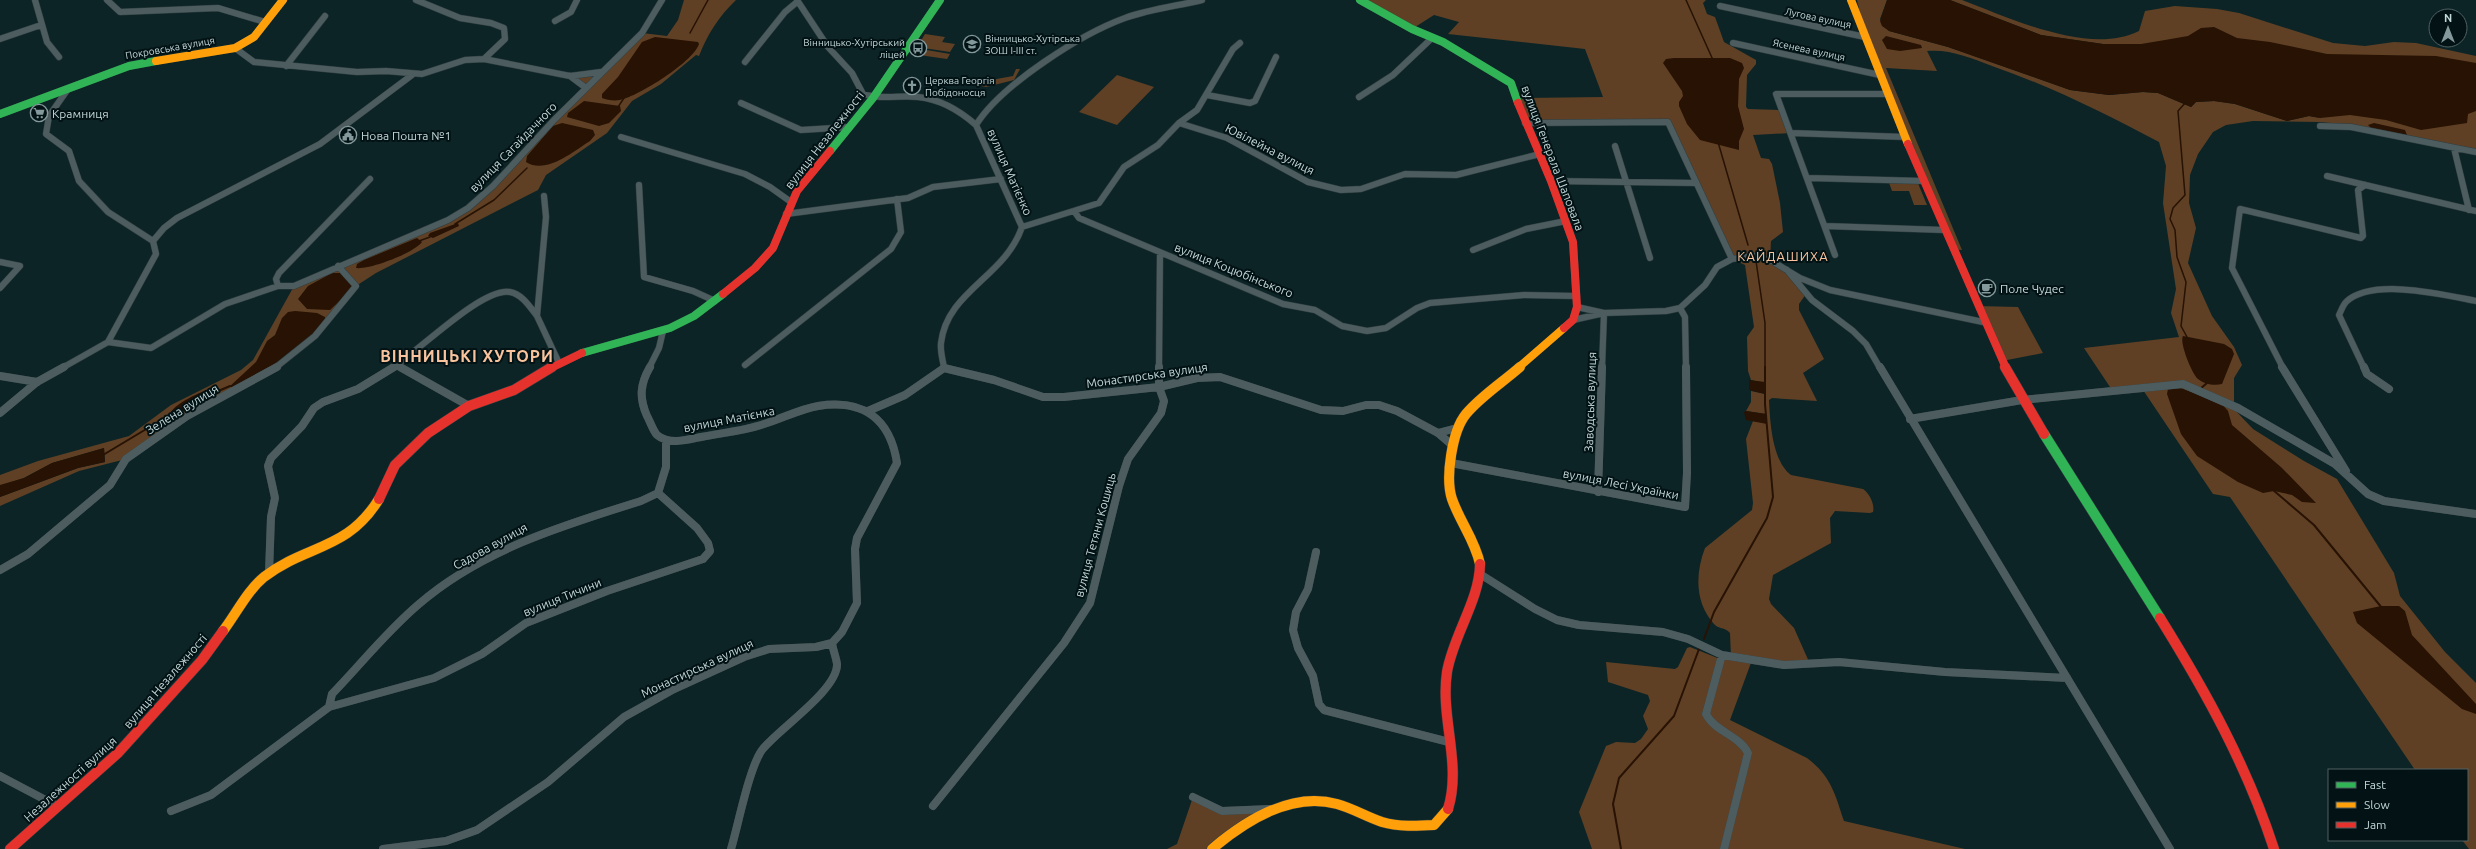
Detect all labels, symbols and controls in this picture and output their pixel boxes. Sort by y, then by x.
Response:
street label: Лугова вулиця [1784,6,1852,30]
north arrow [2428,8,2468,48]
text: N [2444,12,2452,24]
place label: Вінницько-Хутірська ЗОШ І-ІІІ ст. [985,33,1080,56]
school or university icon: Вінницько-Хутірська ЗОШ І-ІІІ ст. [962,34,982,54]
street label: Покровська вулиця [124,35,216,61]
place label: Вінницько-Хутірський ліцей [803,37,905,60]
street label: Ясенева вулиця [1772,37,1846,63]
bus stop icon: Вінницько-Хутірський ліцей [908,38,928,58]
place label: Церква Георгія Побідоносця [925,75,995,98]
church icon: Церква Георгія Побідоносця [902,76,922,96]
street label: вулиця Генерала Шаповала [1519,84,1587,232]
street label: вулиця Незалежності [782,89,866,191]
street label: вулиця Сагайдачного [467,99,559,195]
supermarket icon: Крамниця [29,103,49,123]
place label: Крамниця [52,107,109,120]
street label: Ювілейна вулиця [1223,121,1317,177]
public building icon: Нова Пошта №1 [338,125,358,145]
street label: вулиця Матієнко [985,127,1035,217]
place label: Нова Пошта №1 [361,129,451,142]
street label: вулиця Коцюбінського [1173,240,1295,300]
district label: КАЙДАШИХА [1737,249,1829,263]
cafe icon: Поле Чудес [1977,278,1997,298]
place label: Поле Чудес [2000,282,2064,295]
district label: ВІННИЦЬКІ ХУТОРИ [380,347,554,365]
street label: Заводська вулиця [1582,352,1598,452]
street label: Монастирська вулиця [1085,360,1209,390]
street label: Зелена вулиця [143,382,221,436]
street label: вулиця Матієнка [682,404,776,434]
street label: вулиця Лесі Українки [1562,466,1680,502]
street label: вулиця Тетяни Кошиць [1072,471,1118,599]
street label: Садова вулиця [451,520,529,572]
street label: вулиця Тичини [521,575,603,619]
street label: вулиця Незалежності [121,631,209,731]
street label: Монастирська вулиця [639,636,755,700]
street label: Незалежності вулиця [21,734,119,824]
legend [2328,769,2468,841]
text: Fast [2364,778,2386,791]
text: Slow [2364,798,2390,811]
text: Jam [2364,818,2386,831]

